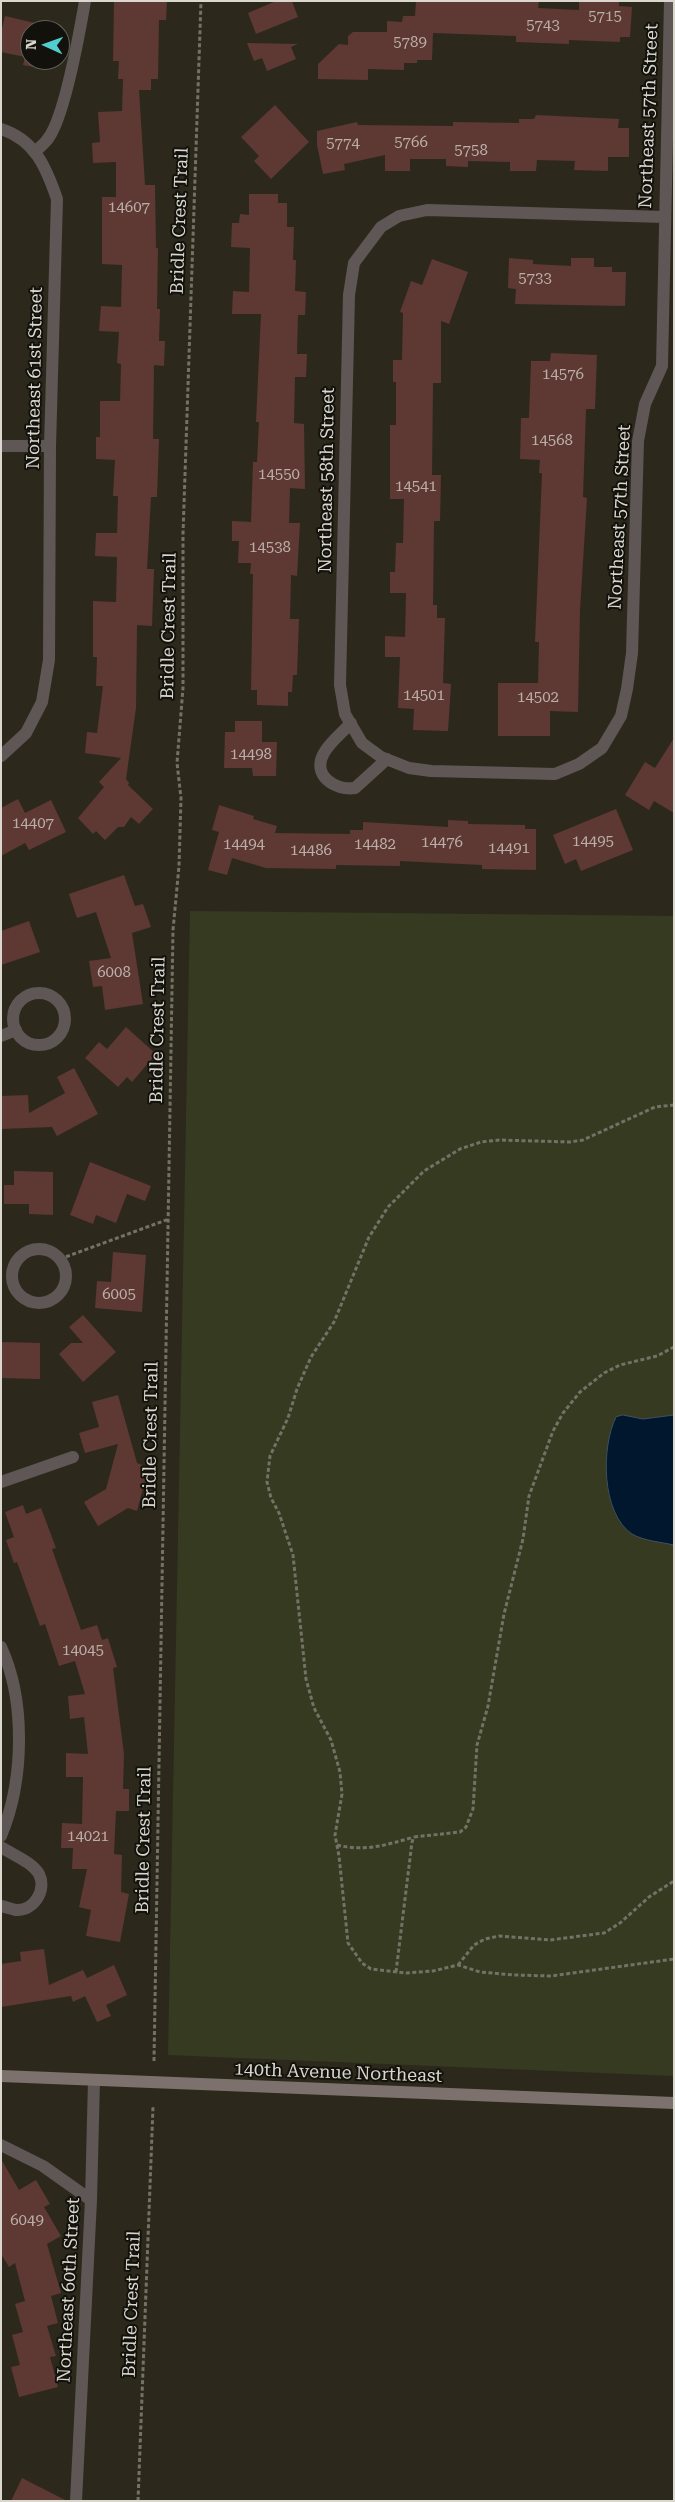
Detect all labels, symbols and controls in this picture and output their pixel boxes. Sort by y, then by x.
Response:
house number: 5715 [588,8,622,26]
house number: 5743 [526,17,560,35]
north arrow [20,20,70,70]
street label: Northeast 57th Street [635,23,663,209]
house number: 5789 [393,34,427,52]
text: N [23,39,39,50]
house number: 5766 [394,134,428,152]
house number: 5774 [326,135,360,153]
house number: 5758 [454,142,488,160]
street label: Bridle Crest Trail [167,147,193,295]
house number: 14607 [108,199,150,217]
house number: 5733 [518,270,552,288]
street label: Northeast 61st Street [23,287,47,469]
house number: 14576 [542,366,584,384]
street label: Northeast 58th Street [315,387,339,573]
street label: Northeast 57th Street [604,424,636,610]
house number: 14568 [531,432,573,450]
house number: 14550 [258,466,300,484]
house number: 14541 [395,478,437,496]
house number: 14538 [249,539,291,557]
street label: Bridle Crest Trail [157,552,181,700]
house number: 14501 [403,687,445,705]
house number: 14502 [517,689,559,707]
house number: 14498 [230,746,272,764]
house number: 14407 [12,815,54,833]
house number: 14495 [572,833,614,851]
house number: 14476 [421,834,463,852]
house number: 14494 [223,836,265,854]
house number: 14482 [354,836,396,854]
house number: 14491 [488,840,530,858]
house number: 14486 [290,842,332,860]
street label: Bridle Crest Trail [146,956,170,1104]
house number: 6008 [97,964,131,982]
house number: 6005 [102,1286,136,1304]
street label: Bridle Crest Trail [139,1361,163,1509]
house number: 14045 [62,1642,104,1660]
street label: Bridle Crest Trail [132,1766,156,1914]
house number: 14021 [67,1828,109,1846]
street label: 140th Avenue Northeast [234,2059,442,2087]
street label: Northeast 60th Street [53,2197,85,2383]
house number: 6049 [10,2212,44,2230]
street label: Bridle Crest Trail [119,2230,145,2378]

